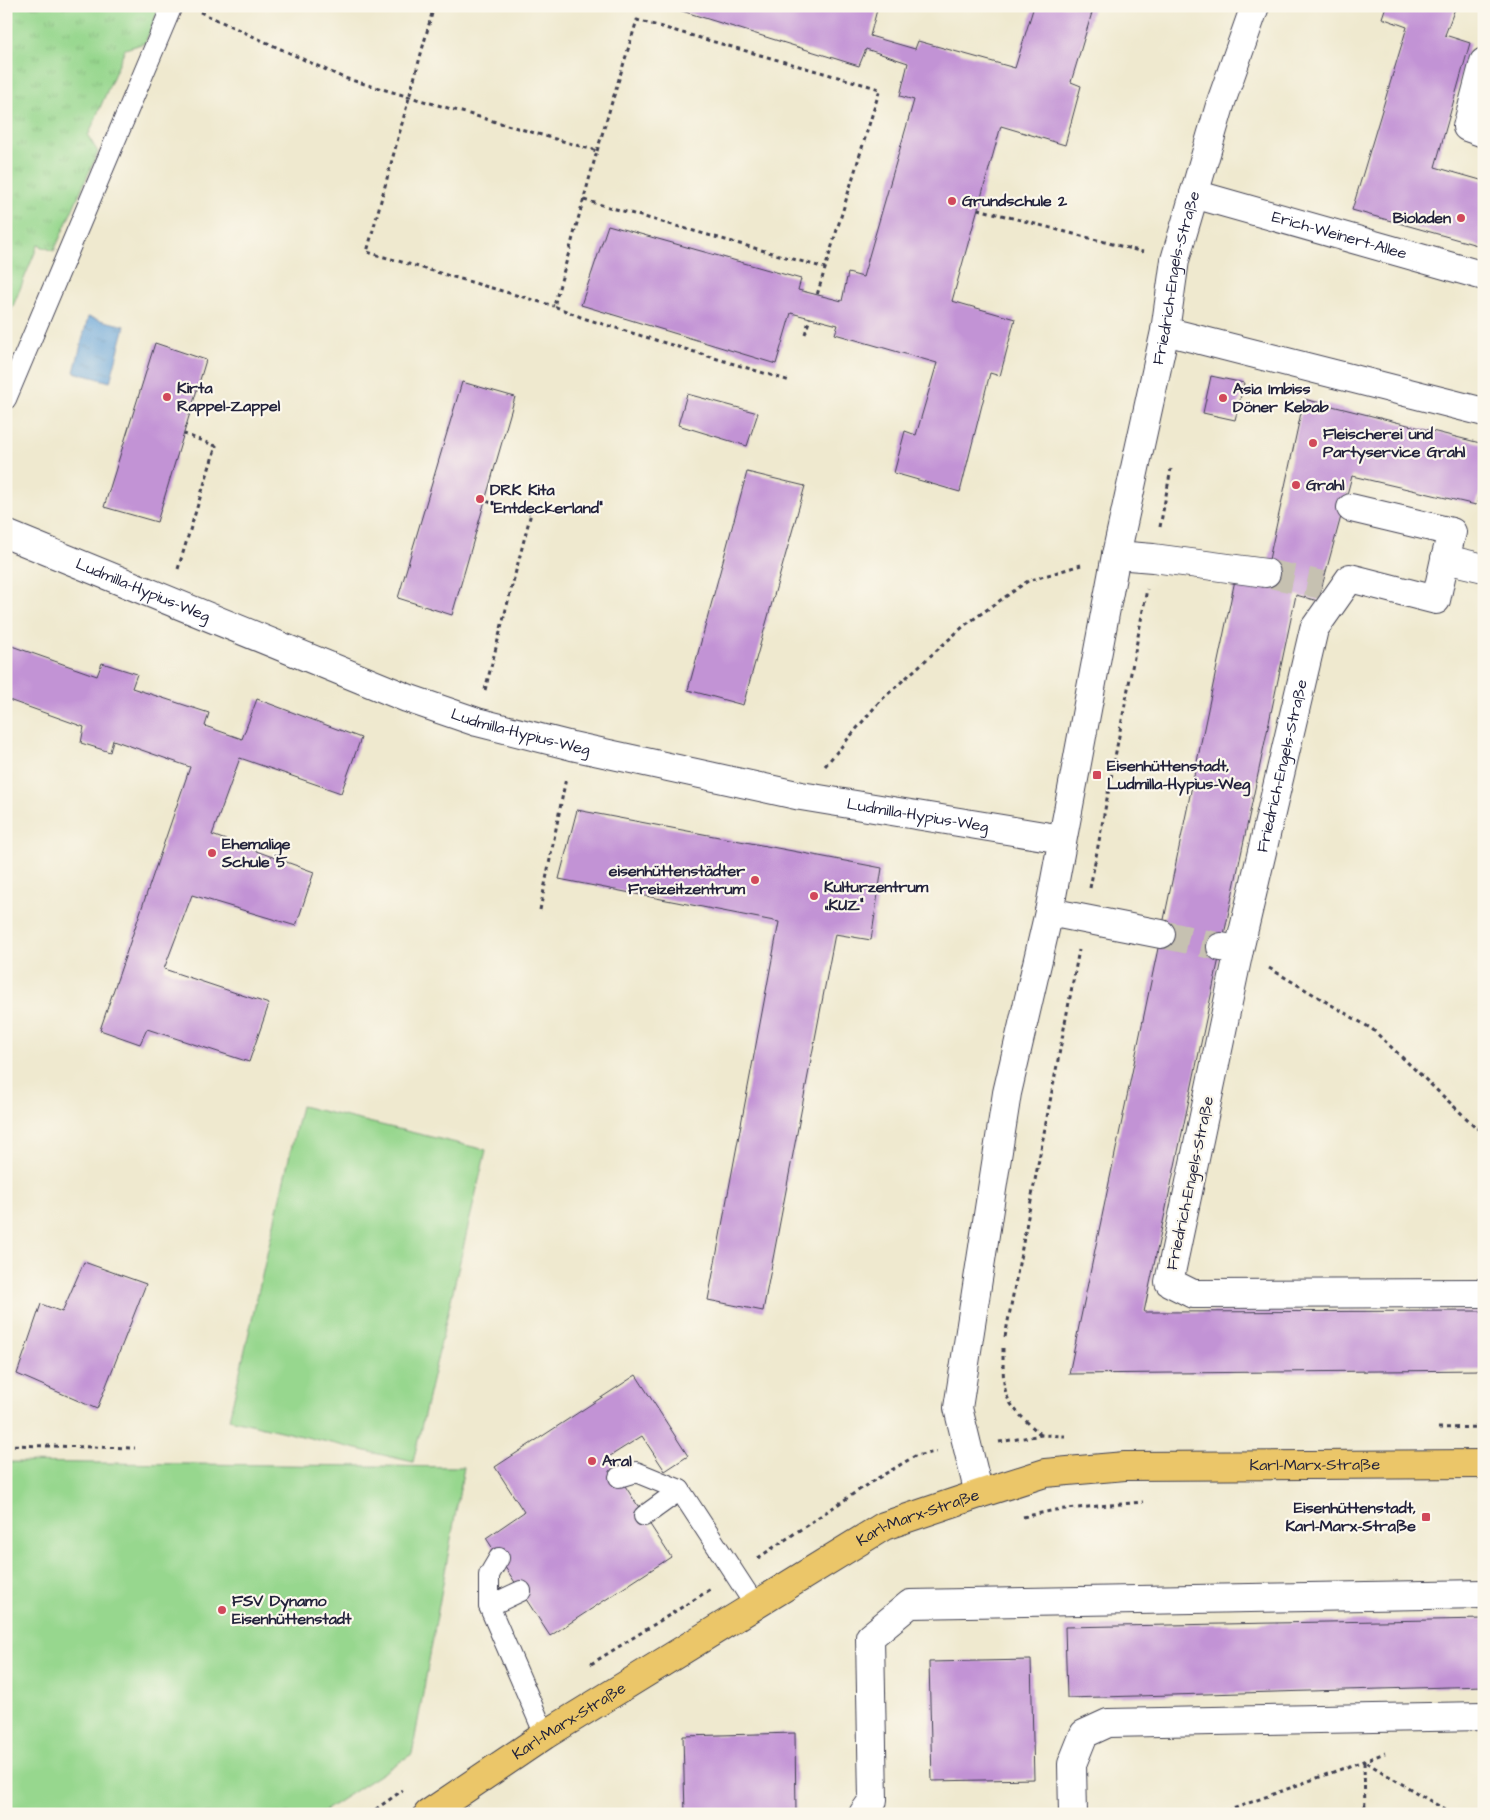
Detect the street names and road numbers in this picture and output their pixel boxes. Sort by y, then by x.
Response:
street label: Friedrich-Engels-Straße [1147,188,1206,367]
street label: Erich-Weinert-Allee [1269,206,1410,265]
street label: Ludmilla-Hypius-Weg [73,553,213,628]
street label: Friedrich-Engels-Straße [1251,677,1313,855]
street label: Ludmilla-Hypius-Weg [448,703,592,762]
street label: Ludmilla-Hypius-Weg [845,793,990,839]
street label: Friedrich-Engels-Straße [1161,1094,1220,1272]
street label: Karl-Marx-Straße [1249,1454,1380,1476]
street label: Karl-Marx-Straße [852,1484,982,1551]
street label: Karl-Marx-Straße [508,1677,630,1765]

